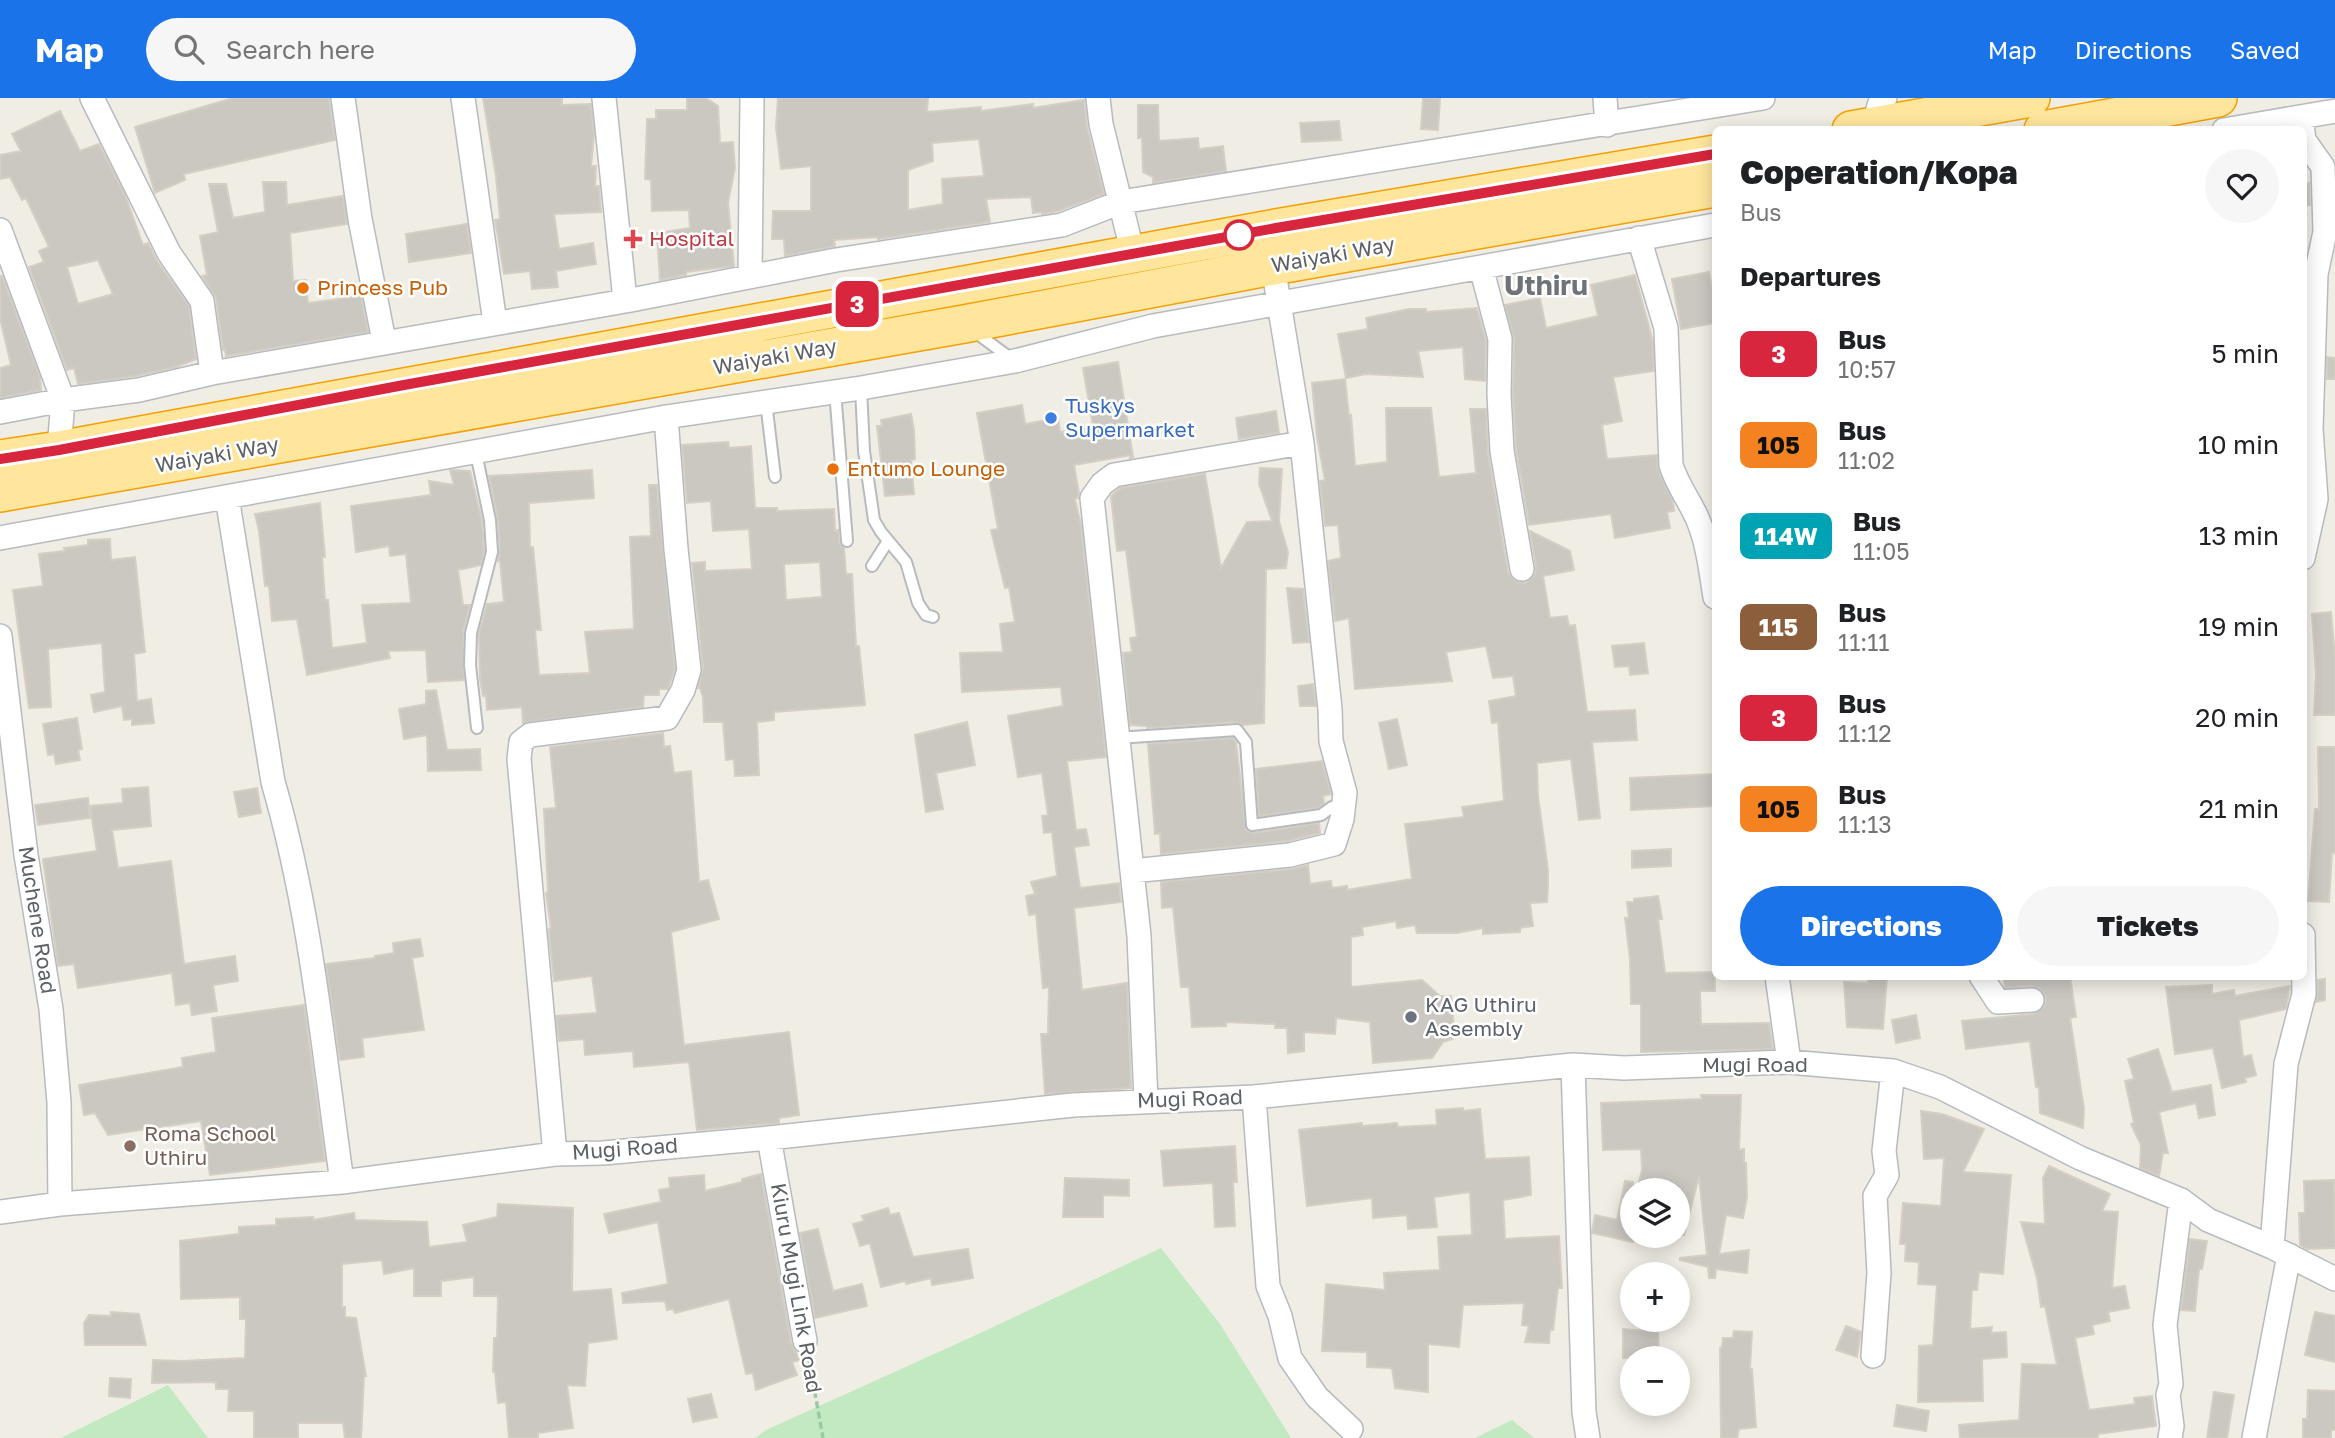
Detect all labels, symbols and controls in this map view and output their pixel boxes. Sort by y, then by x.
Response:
search box [146,18,636,81]
text: Map [35,30,104,69]
icon: search [170,30,208,68]
text: Search here [226,34,375,65]
text: Map [1988,35,2037,64]
text: Directions [2075,35,2192,64]
text: Saved [2230,35,2300,64]
button: heart [2205,149,2279,223]
text: Coperation/Kopa [1740,152,2018,191]
text: Bus [1740,198,1782,226]
unlabelled marker [1224,220,1254,250]
place label: Hospital [649,225,734,251]
marker: Hospital [623,229,643,249]
street label: Waiyaki Way [1269,230,1397,278]
text: Departures [1740,261,1881,292]
district label: Uthiru [1504,268,1588,301]
place label: Princess Pub [317,274,448,300]
marker: Princess Pub [295,280,311,296]
line badge: 3 [834,281,880,327]
text: 3 [850,289,864,318]
text: Bus [1838,324,1886,355]
street label: Waiyaki Way [711,332,839,380]
text: 5 min [2211,338,2279,369]
text: 3 [1771,339,1786,368]
text: 10:57 [1838,355,1896,383]
place label: Tuskys Supermarket [1065,392,1195,442]
marker: Tuskys Supermarket [1043,410,1059,426]
text: Bus [1838,415,1886,446]
text: 10 min [2198,429,2279,460]
street label: Waiyaki Way [153,430,281,478]
text: 105 [1757,430,1800,459]
text: 11:02 [1838,446,1895,474]
place label: Entumo Lounge [847,455,1005,481]
marker: Entumo Lounge [825,461,841,477]
text: Bus [1853,506,1901,537]
text: 13 min [2199,520,2279,551]
text: 114W [1754,521,1818,550]
text: 11:05 [1853,537,1910,565]
text: Bus [1838,597,1886,628]
text: 19 min [2198,611,2279,642]
text: 115 [1759,612,1798,641]
text: 11:11 [1838,628,1890,656]
text: Bus [1838,688,1886,719]
text: 20 min [2195,702,2279,733]
text: 3 [1771,703,1786,732]
text: 11:12 [1838,719,1892,747]
text: Bus [1838,779,1886,810]
text: 21 min [2199,793,2279,824]
text: 105 [1757,794,1800,823]
text: 11:13 [1838,810,1892,838]
street label: Muchene Road [13,844,62,996]
button: Directions [1740,886,2003,966]
button: Tickets [2017,886,2279,966]
place label: KAG Uthiru Assembly [1425,991,1537,1041]
marker: KAG Uthiru Assembly [1403,1009,1419,1025]
street label: Mugi Road [1702,1051,1808,1077]
street label: Mugi Road [1137,1083,1243,1113]
place label: Roma School Uthiru [144,1120,276,1170]
street label: Mugi Road [571,1131,679,1165]
marker: Roma School Uthiru [122,1138,138,1154]
map controls [1620,1178,1690,1416]
button: layers [1620,1178,1690,1248]
street label: Kiuru Mugi Link Road [766,1181,828,1395]
button: + [1620,1262,1690,1332]
button: − [1620,1346,1690,1416]

